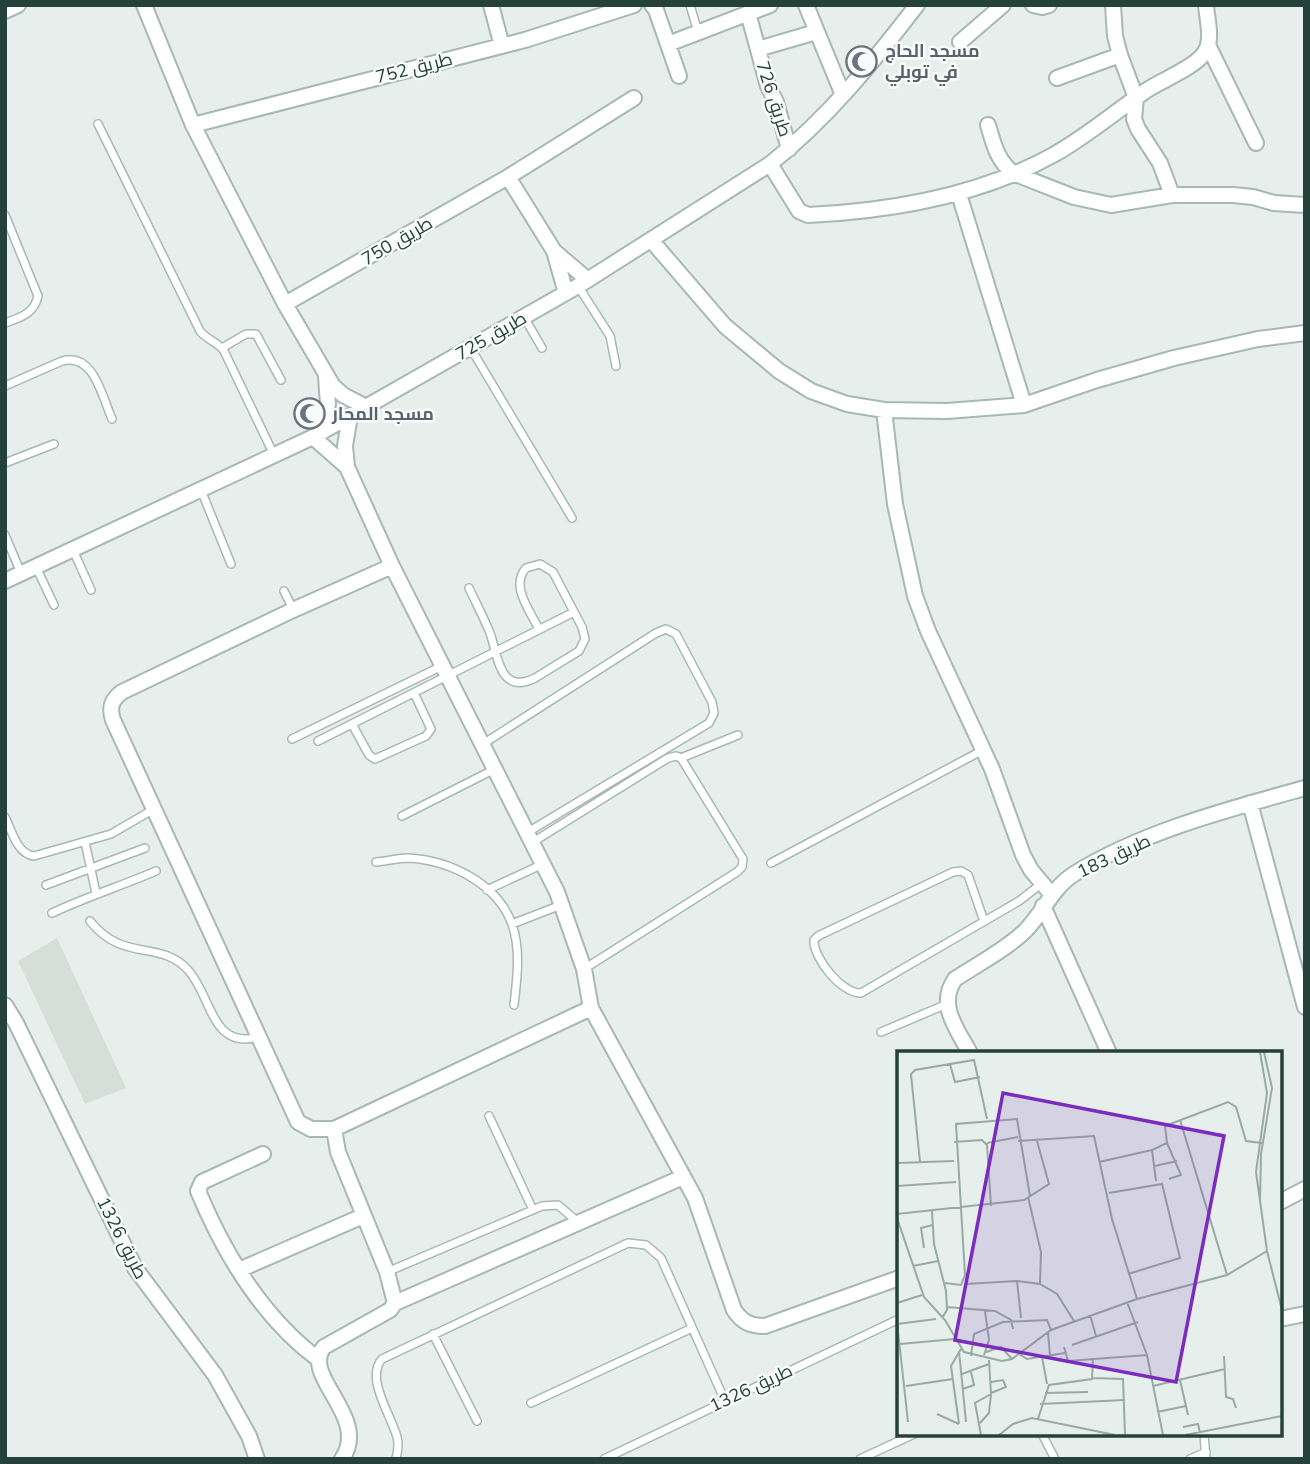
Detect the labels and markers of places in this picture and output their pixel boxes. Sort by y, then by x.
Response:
place label: مسجد الحاج في توبلي [885,39,980,87]
mosque icon: مسجد الحاج في توبلي [845,44,879,78]
mosque icon: مسجد المحار [292,397,326,431]
place label: مسجد المحار [331,402,434,426]

